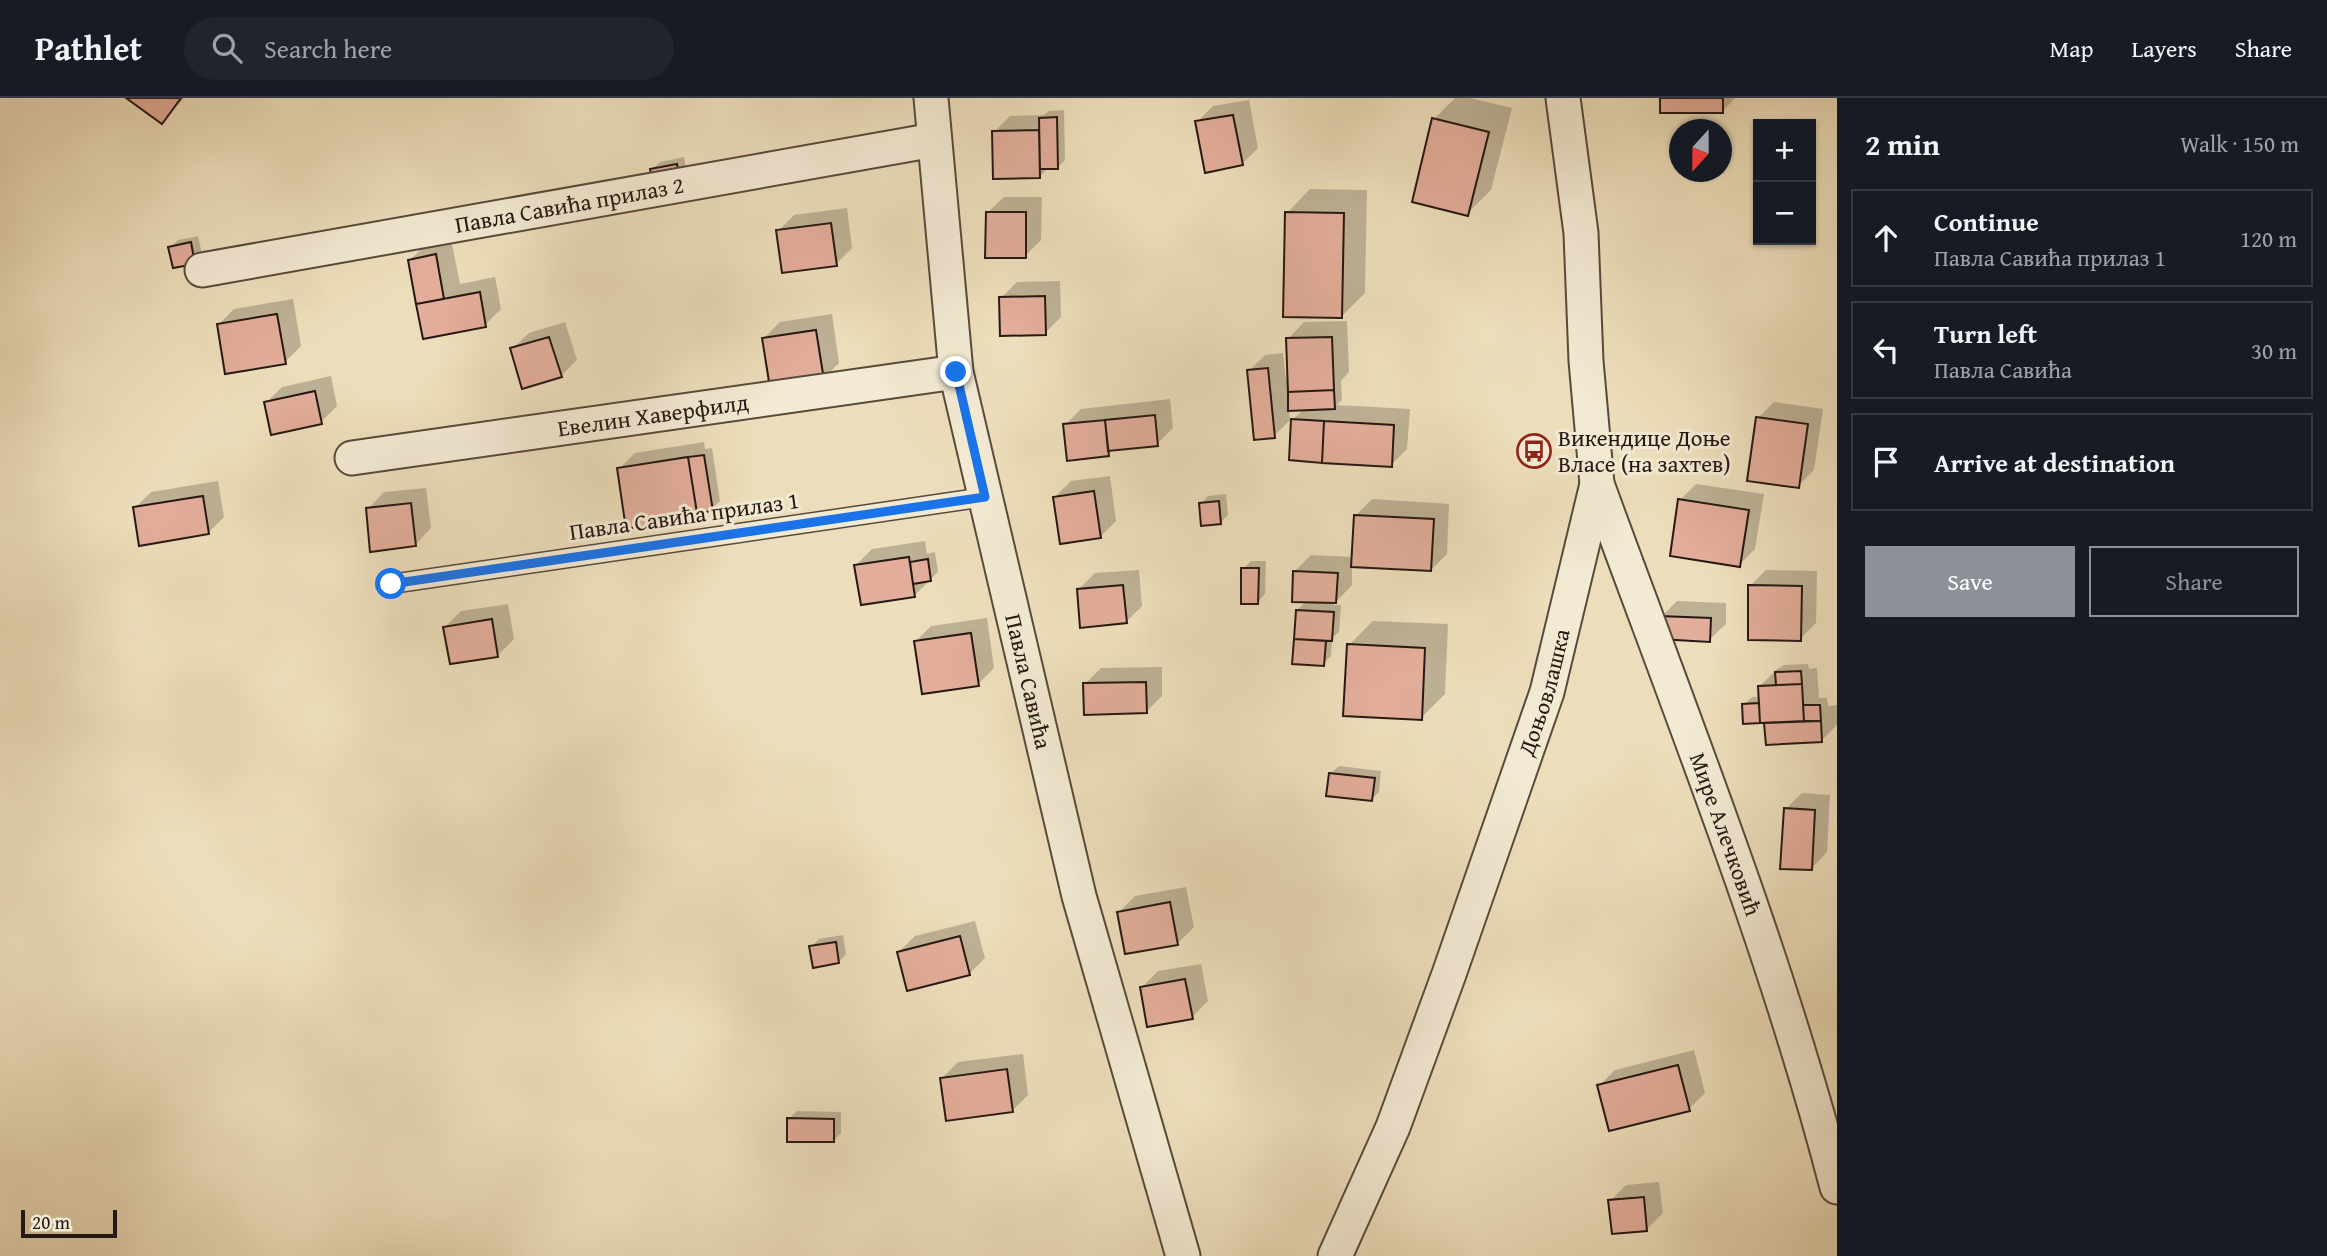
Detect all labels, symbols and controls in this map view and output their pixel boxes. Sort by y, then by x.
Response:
search box [184,17,674,80]
text: Pathlet [35,24,142,72]
icon: search [208,29,246,67]
text: Search here [264,29,392,68]
text: Map [2050,31,2093,66]
text: Layers [2131,31,2197,66]
text: Share [2235,31,2292,66]
north arrow [1669,119,1732,182]
map controls [1753,119,1816,245]
button: + [1753,119,1816,182]
text: 2 min [1865,122,1940,166]
text: Walk · 150 m [2180,127,2299,160]
street label: Павла Савића прилаз 2 [452,168,686,241]
button: − [1753,182,1816,245]
text: Continue [1934,202,2039,241]
icon: ahead [1867,219,1905,257]
text: 120 m [2240,222,2297,255]
text: Павла Савића прилаз 1 [1934,241,2166,274]
text: Turn left [1934,314,2037,353]
icon: left [1867,331,1905,369]
text: 30 m [2251,334,2297,367]
text: Павла Савића [1934,353,2072,386]
route end [940,356,971,387]
street label: Евелин Хаверфилд [555,385,751,445]
place label: Викендице Доње Власе (на захтев) [1558,421,1731,480]
bus stop icon: Викендице Доње Власе (на захтев) [1515,432,1553,470]
icon: arrive [1867,443,1905,481]
text: Arrive at destination [1934,443,2175,482]
street label: Павла Савића прилаз 1 [567,483,801,548]
button: Save [1865,546,2075,617]
button: Share [2089,546,2299,617]
route start [375,568,406,599]
street label: Павла Савића [997,610,1061,752]
street label: Доњовлашка [1509,625,1578,761]
street label: Мире Алечковић [1682,748,1770,920]
scale bar [21,1207,117,1239]
text: 20 m [32,1208,70,1236]

